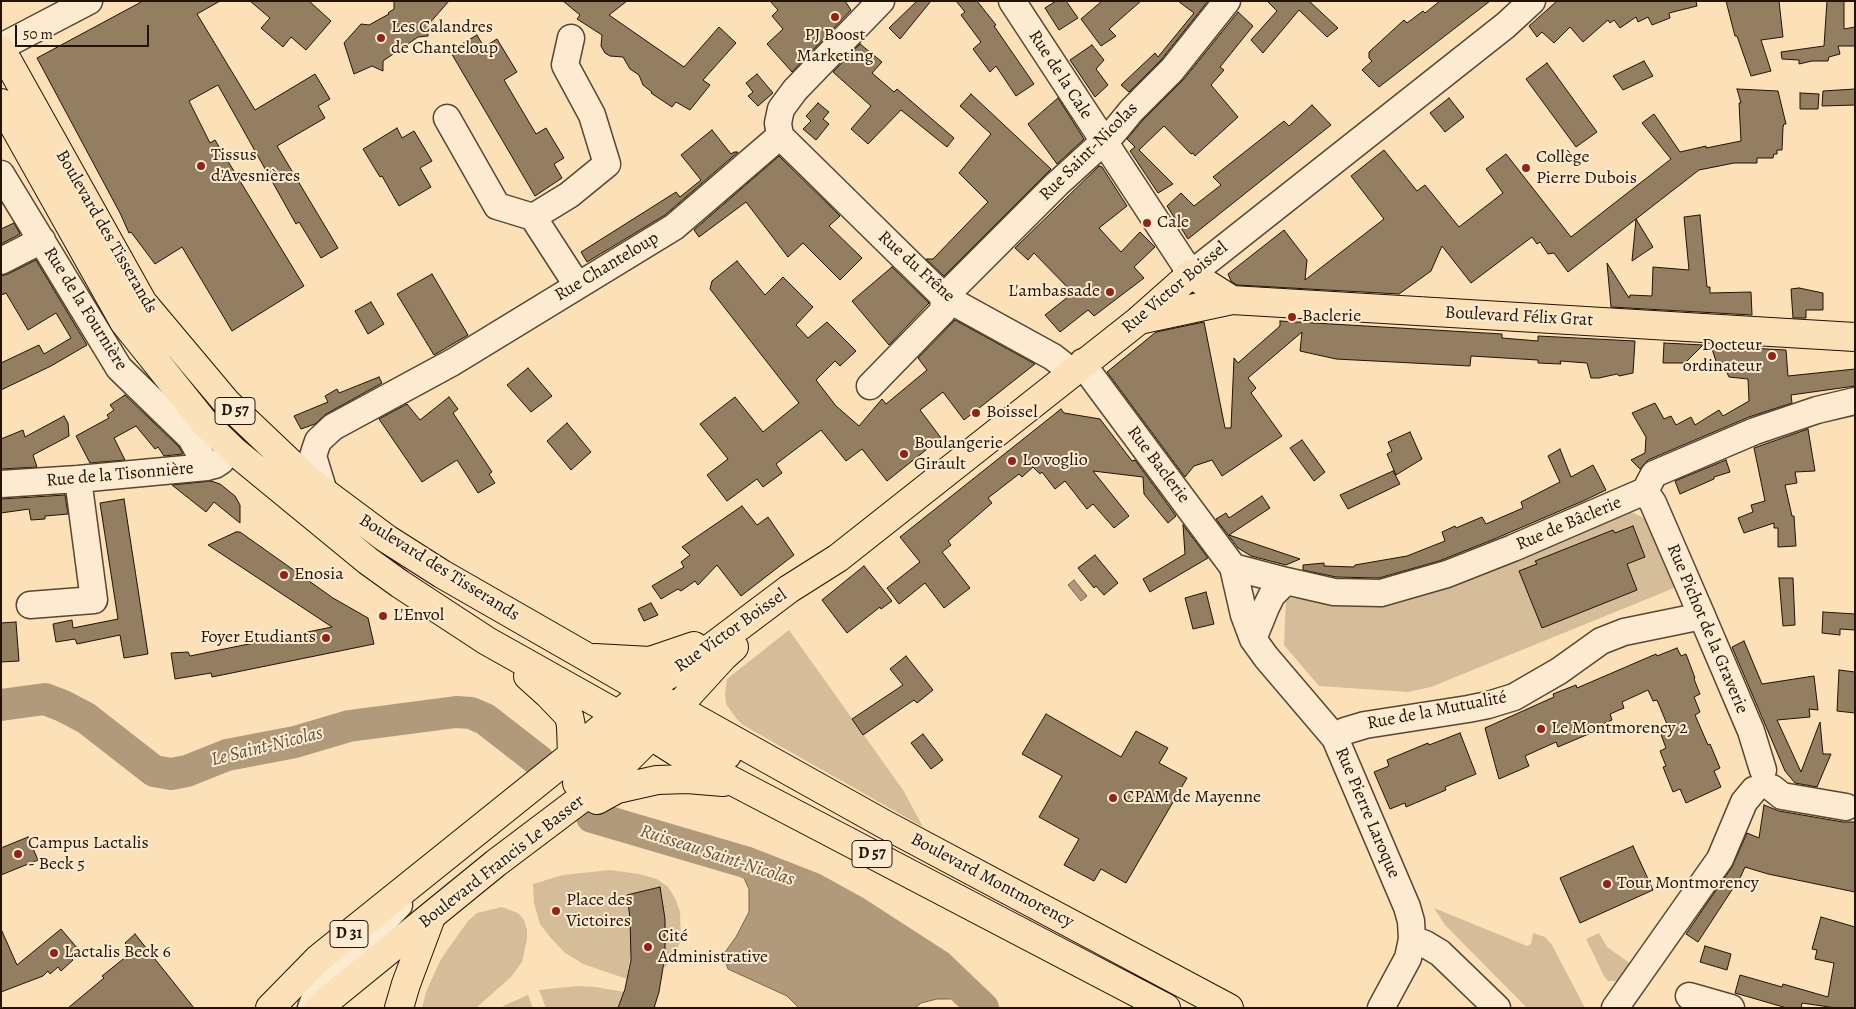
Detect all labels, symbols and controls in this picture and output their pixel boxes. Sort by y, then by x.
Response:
marker: PJ Boost Marketing [829,11,841,23]
scale bar [18,15,151,47]
place label: Les Calandres de Chanteloup [391,17,498,59]
text: 50 m [23,24,53,44]
place label: PJ Boost Marketing [797,25,873,68]
street label: Rue de la Cale [1023,27,1097,123]
marker: Les Calandres de Chanteloup [375,32,387,44]
street label: Rue Saint-Nicolas [1035,98,1143,206]
place label: Tissus d'Avesnières [211,145,300,188]
street label: Boulevard des Tisserands [50,146,162,318]
place label: Collège Pierre Dubois [1536,147,1637,190]
marker: Tissus d'Avesnières [195,160,207,172]
marker: Collège Pierre Dubois [1520,162,1532,174]
place label: Cale [1157,212,1189,234]
marker: Cale [1141,217,1153,229]
street label: Rue Chanteloup [551,227,663,307]
street label: Rue du Frêne [873,227,959,307]
street label: Rue Victor Boissel [1118,237,1232,339]
street label: Rue de la Fournière [38,243,132,375]
place label: L'ambassade [1008,281,1100,303]
marker: L'ambassade [1104,286,1116,298]
street label: Boulevard Félix Grat [1444,302,1594,332]
place label: Baclerie [1302,306,1361,328]
marker: Baclerie [1286,311,1298,323]
place label: Docteur ordinateur [1683,335,1762,378]
marker: Docteur ordinateur [1766,350,1778,362]
road number: D 57 [215,398,255,424]
place label: Boissel [986,402,1038,424]
marker: Boissel [970,407,982,419]
street label: Rue Baclerie [1122,422,1194,508]
place label: Boulangerie Girault [914,433,1003,476]
marker: Boulangerie Girault [898,448,910,460]
place label: Lo voglio [1022,450,1088,472]
marker: Lo voglio [1006,455,1018,467]
street label: Rue de la Tisonnière [46,458,194,492]
street label: Rue de Bâclerie [1513,492,1625,556]
street label: Boulevard des Tisserands [355,510,523,626]
street label: Rue Pichot de la Graverie [1661,541,1753,717]
place label: Enosia [294,564,344,586]
marker: Enosia [278,569,290,581]
street label: Rue Victor Boissel [671,584,791,678]
place label: L'Envol [393,605,444,627]
marker: L'Envol [377,610,389,622]
place label: Foyer Etudiants [200,627,316,649]
marker: Foyer Etudiants [320,632,332,644]
street label: Rue de la Mutualité [1365,687,1509,735]
place label: Le Montmorency 2 [1551,718,1688,740]
water label: Le Saint-Nicolas [209,722,325,772]
marker: Le Montmorency 2 [1535,723,1547,735]
street label: Rue Pierre Laroque [1330,744,1404,882]
place label: CPAM de Mayenne [1123,787,1261,809]
street label: Boulevard Francis Le Basser [415,791,589,933]
marker: CPAM de Mayenne [1107,792,1119,804]
water label: Ruisseau Saint-Nicolas [637,820,797,892]
street label: Boulevard Montmorency [907,829,1077,933]
place label: Campus Lactalis - Beck 5 [28,833,149,876]
road number: D 57 [852,841,892,868]
marker: Campus Lactalis - Beck 5 [12,848,24,860]
place label: Tour Montmorency [1617,873,1759,895]
marker: Tour Montmorency [1601,878,1613,890]
place label: Place des Victoires [566,890,633,932]
marker: Place des Victoires [550,905,562,917]
road number: D 31 [330,921,368,948]
place label: Cité Administrative [658,926,768,969]
marker: Cité Administrative [642,941,654,953]
place label: Lactalis Beck 6 [64,942,171,964]
marker: Lactalis Beck 6 [48,947,60,959]

